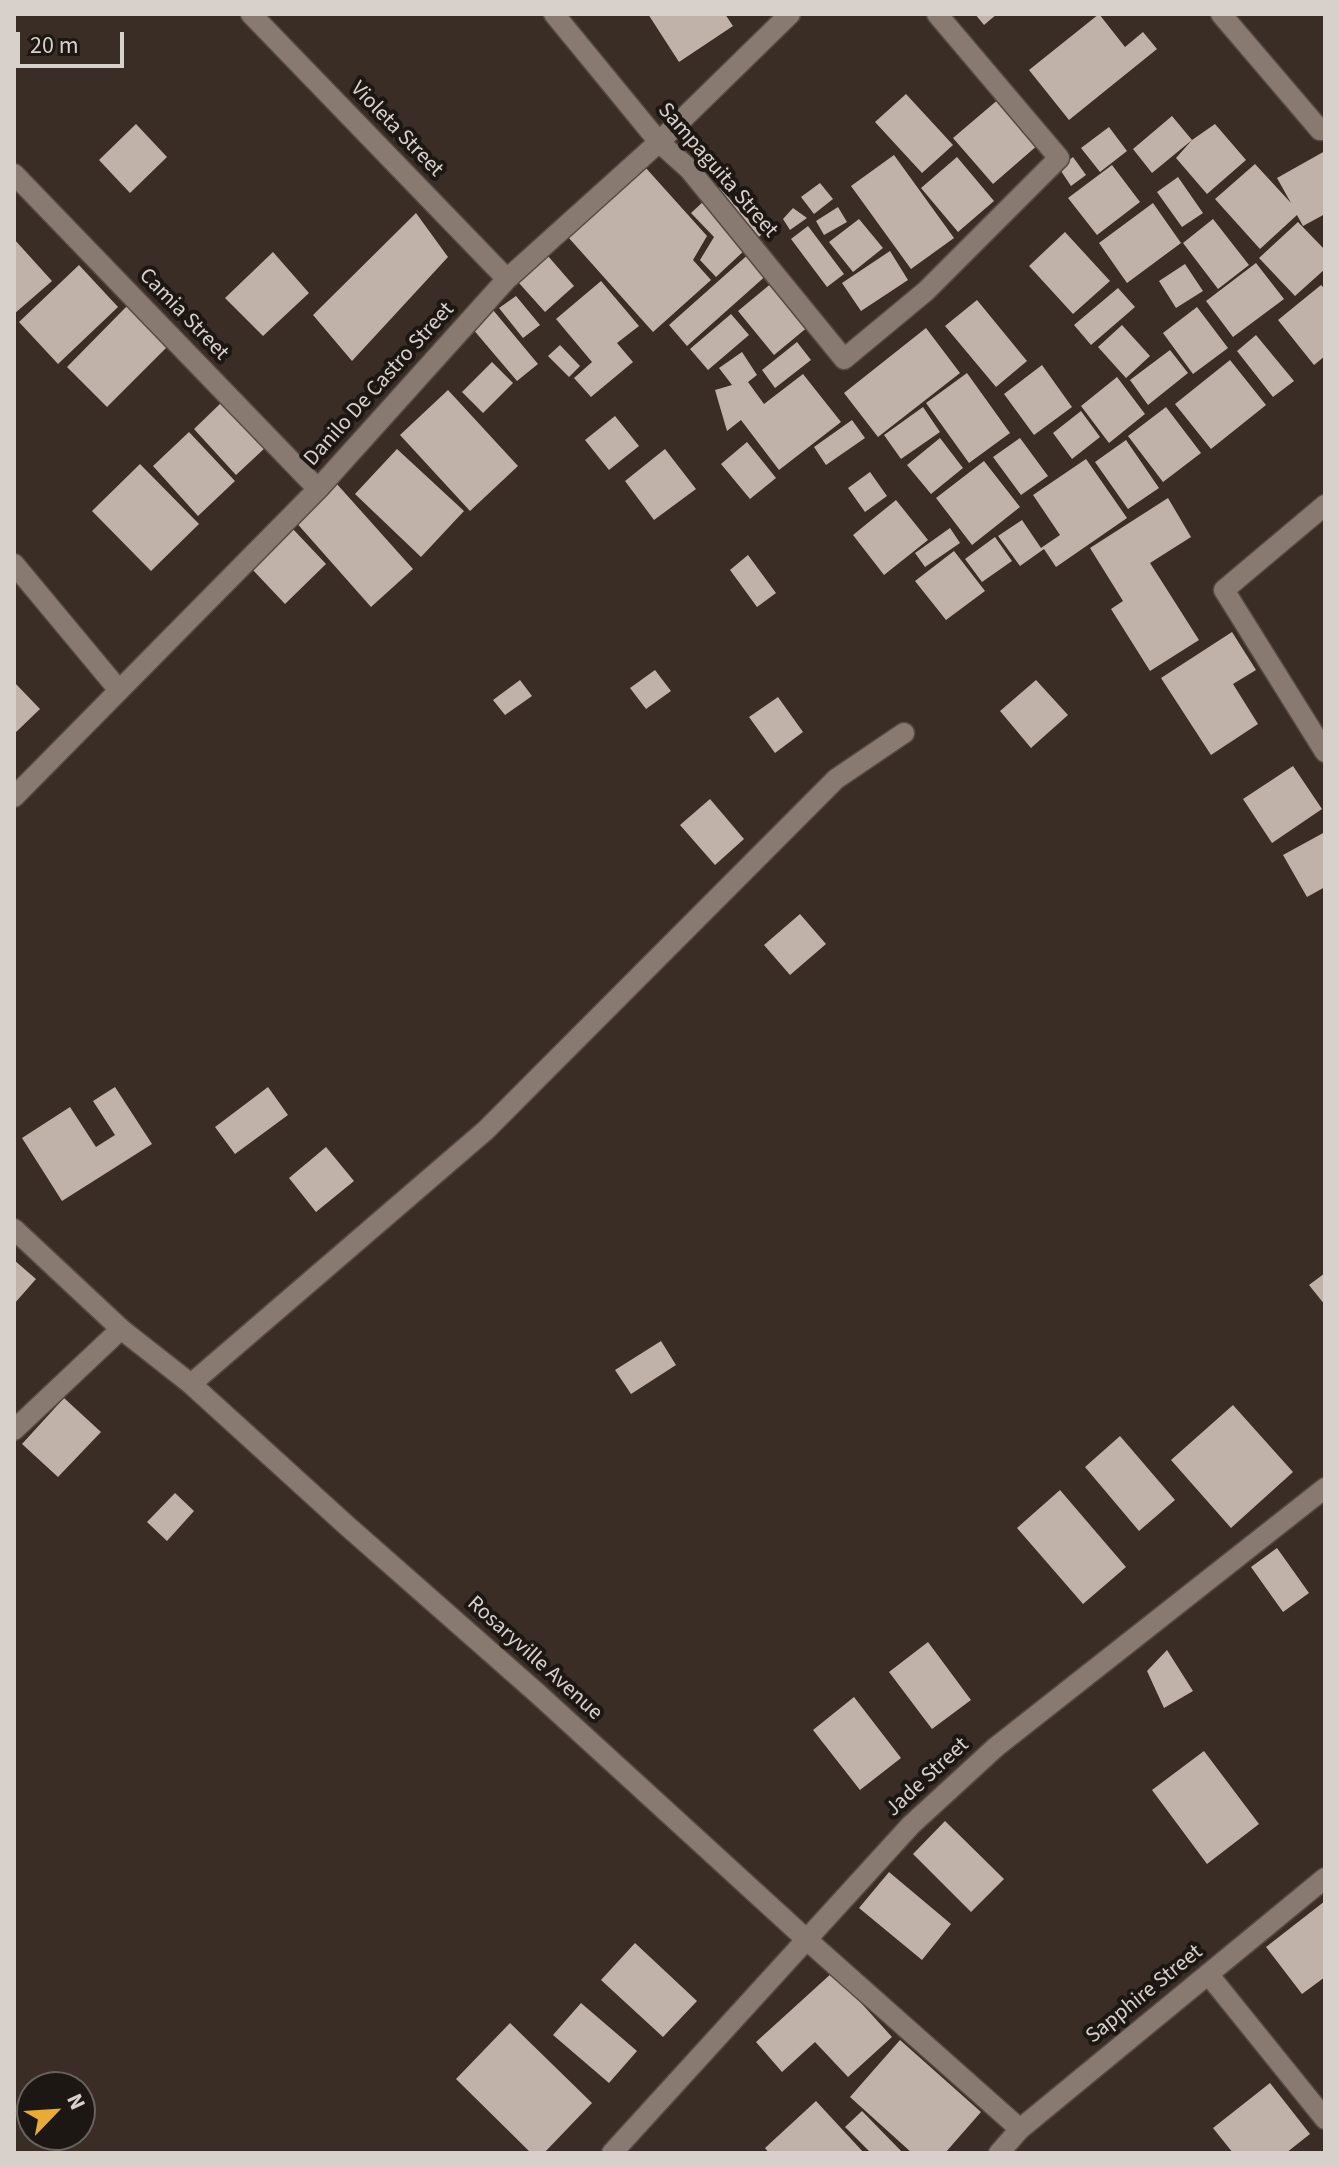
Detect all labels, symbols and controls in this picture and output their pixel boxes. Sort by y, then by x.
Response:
scale bar [20,16,128,66]
text: 20 m [30,28,79,63]
street label: Violeta Street [344,77,448,183]
street label: Sampaguita Street [651,98,783,244]
street label: Camia Street [133,263,233,367]
street label: Danilo De Castro Street [299,298,461,472]
street label: Rosaryville Avenue [461,1591,607,1727]
street label: Jade Street [881,1733,975,1823]
street label: Sapphire Street [1081,1940,1209,2050]
north arrow [16,2071,96,2151]
text: N [58,2088,94,2115]

